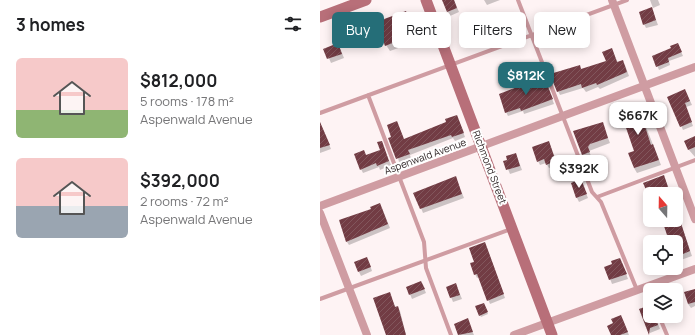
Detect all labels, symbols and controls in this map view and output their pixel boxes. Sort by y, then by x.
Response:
chip: Buy [332,12,384,48]
chip: Rent [392,12,451,48]
chip: Filters [459,12,526,48]
chip: New [534,12,590,48]
text: 3 homes [16,13,85,36]
icon: filters [282,13,304,35]
pin: $812K [498,62,554,96]
text: $812K [507,66,545,84]
text: $812,000 [140,69,217,92]
icon: home [48,74,96,122]
text: 5 rooms · 178 m² [140,92,234,110]
pin: $667K [610,102,666,136]
text: $667K [618,106,658,124]
text: Aspenwald Avenue [140,110,253,128]
street label: Richmond Street [470,128,510,206]
street label: Aspenwald Avenue [382,135,468,177]
pin: $392K [551,155,607,189]
text: $392K [559,159,599,177]
text: $392,000 [140,169,220,192]
icon: home [48,174,96,222]
north arrow [643,187,683,227]
map controls [643,187,683,323]
text: 2 rooms · 72 m² [140,192,229,210]
text: Aspenwald Avenue [140,210,253,228]
button: locate [643,235,683,275]
button: layers [643,283,683,323]

